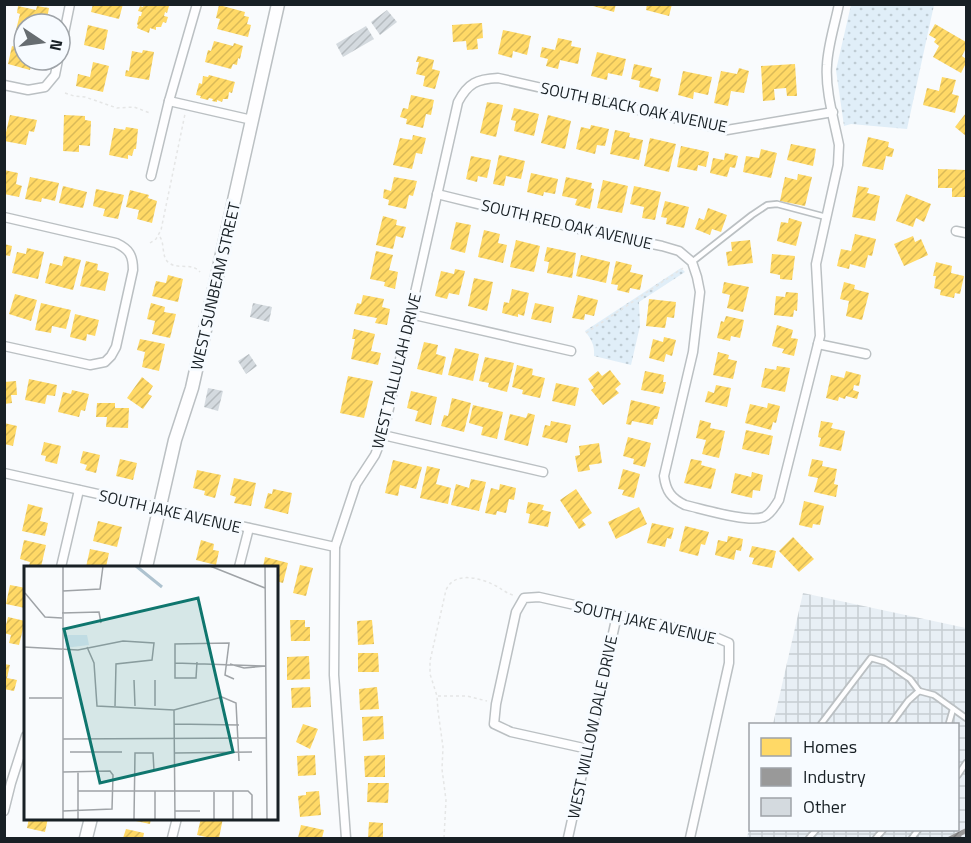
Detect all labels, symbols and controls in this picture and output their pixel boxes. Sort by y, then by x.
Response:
north arrow [12,12,72,72]
text: N [44,37,70,53]
street label: SOUTH BLACK OAK AVENUE [538,75,730,139]
street label: SOUTH RED OAK AVENUE [479,193,655,255]
street label: WEST SUNBEAM STREET [184,199,246,372]
street label: WEST TALLULAH DRIVE [365,290,427,452]
street label: SOUTH JAKE AVENUE [97,483,244,539]
inset map [24,566,278,819]
street label: SOUTH JAKE AVENUE [572,594,719,650]
street label: WEST WILLOW DALE DRIVE [561,633,623,821]
legend [749,723,959,831]
text: Homes [803,733,857,760]
text: Industry [803,763,866,790]
text: Other [803,793,846,820]

